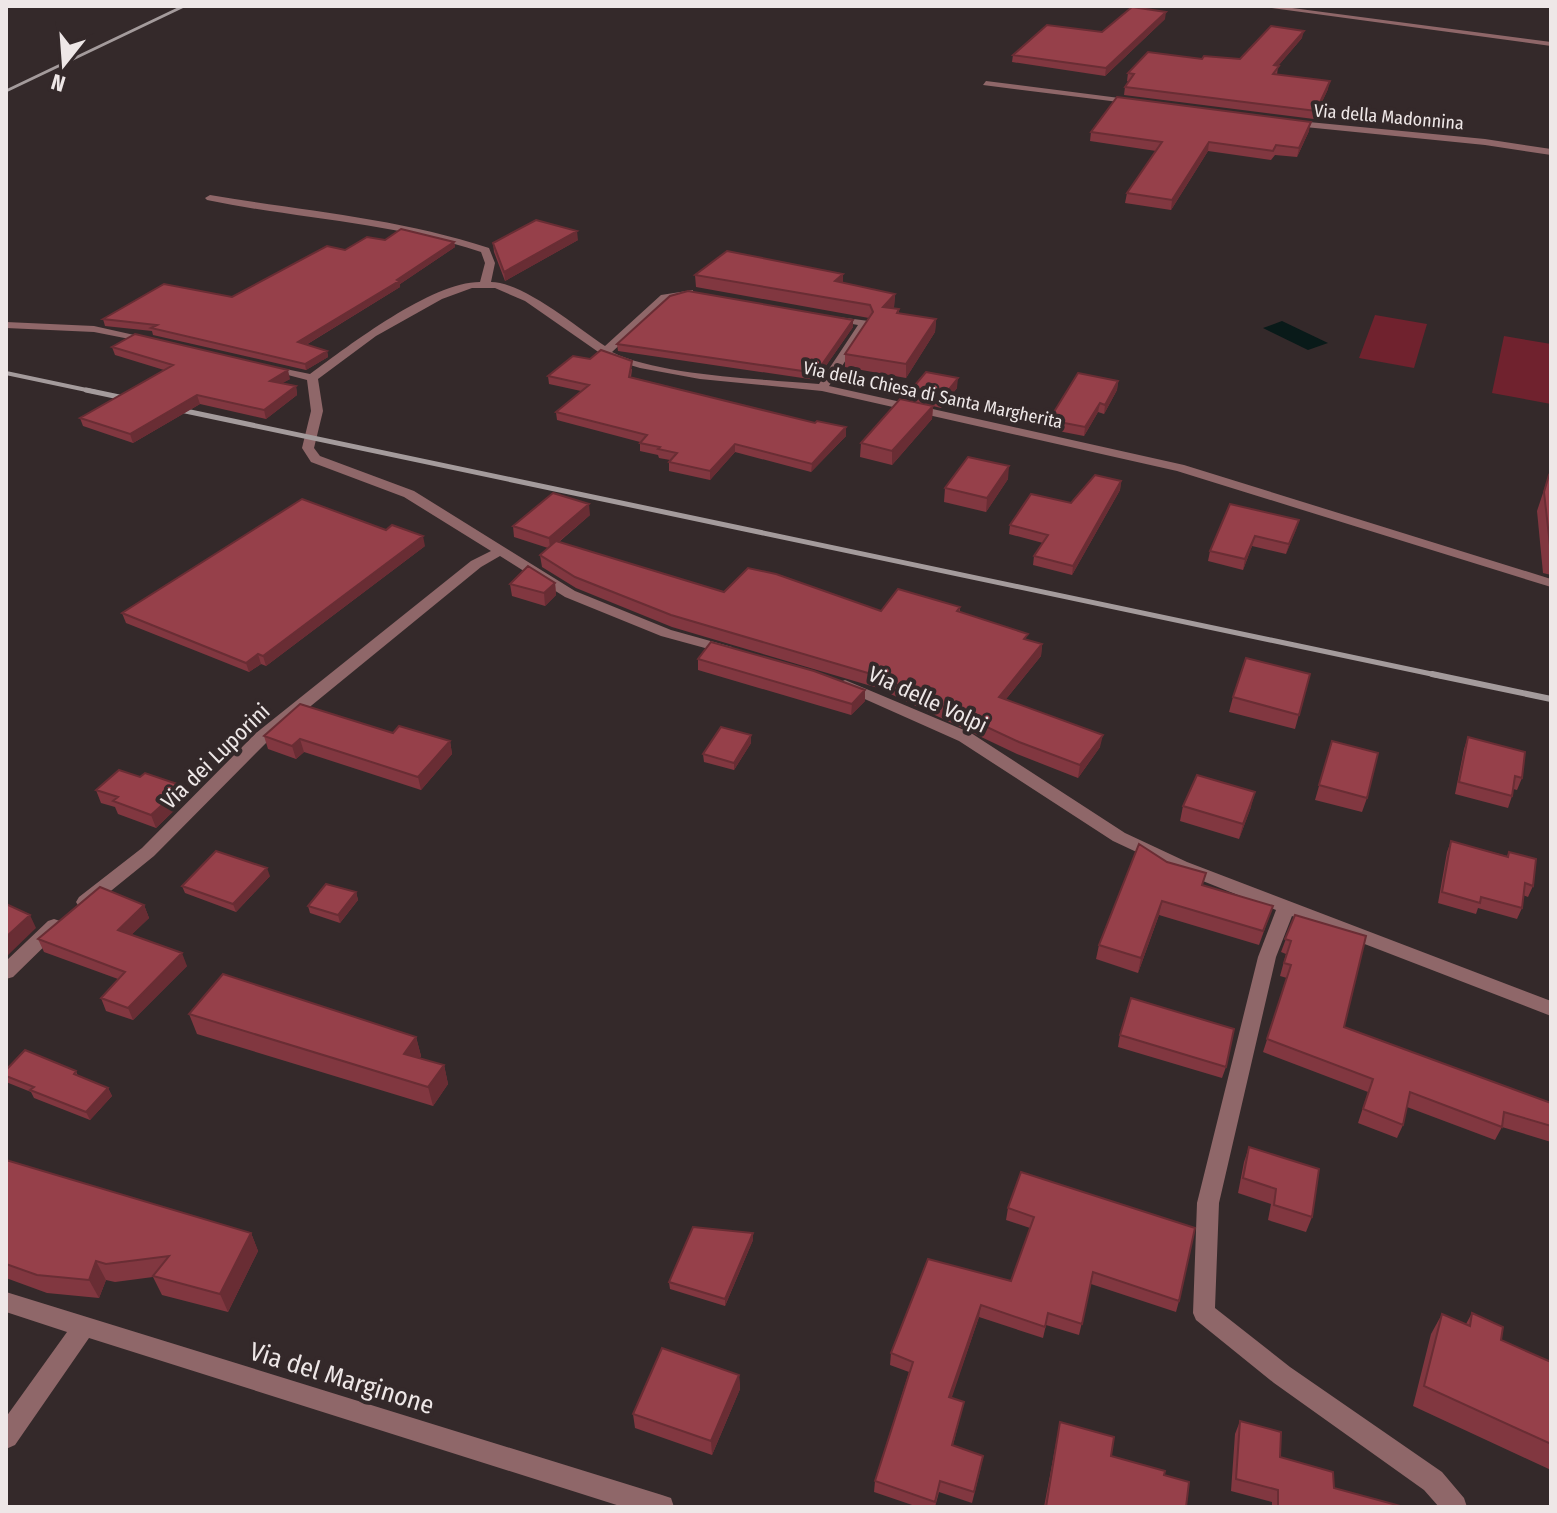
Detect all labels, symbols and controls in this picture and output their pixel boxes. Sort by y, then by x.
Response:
north arrow [24,24,104,104]
text: N [48,68,69,97]
street label: Via della Madonnina [1313,99,1465,135]
street label: Via della Chiesa di Santa Margherita [801,357,1065,433]
street label: Via delle Volpi [864,660,992,739]
street label: Via dei Luporini [155,698,275,815]
street label: Via del Marginone [246,1336,438,1421]

